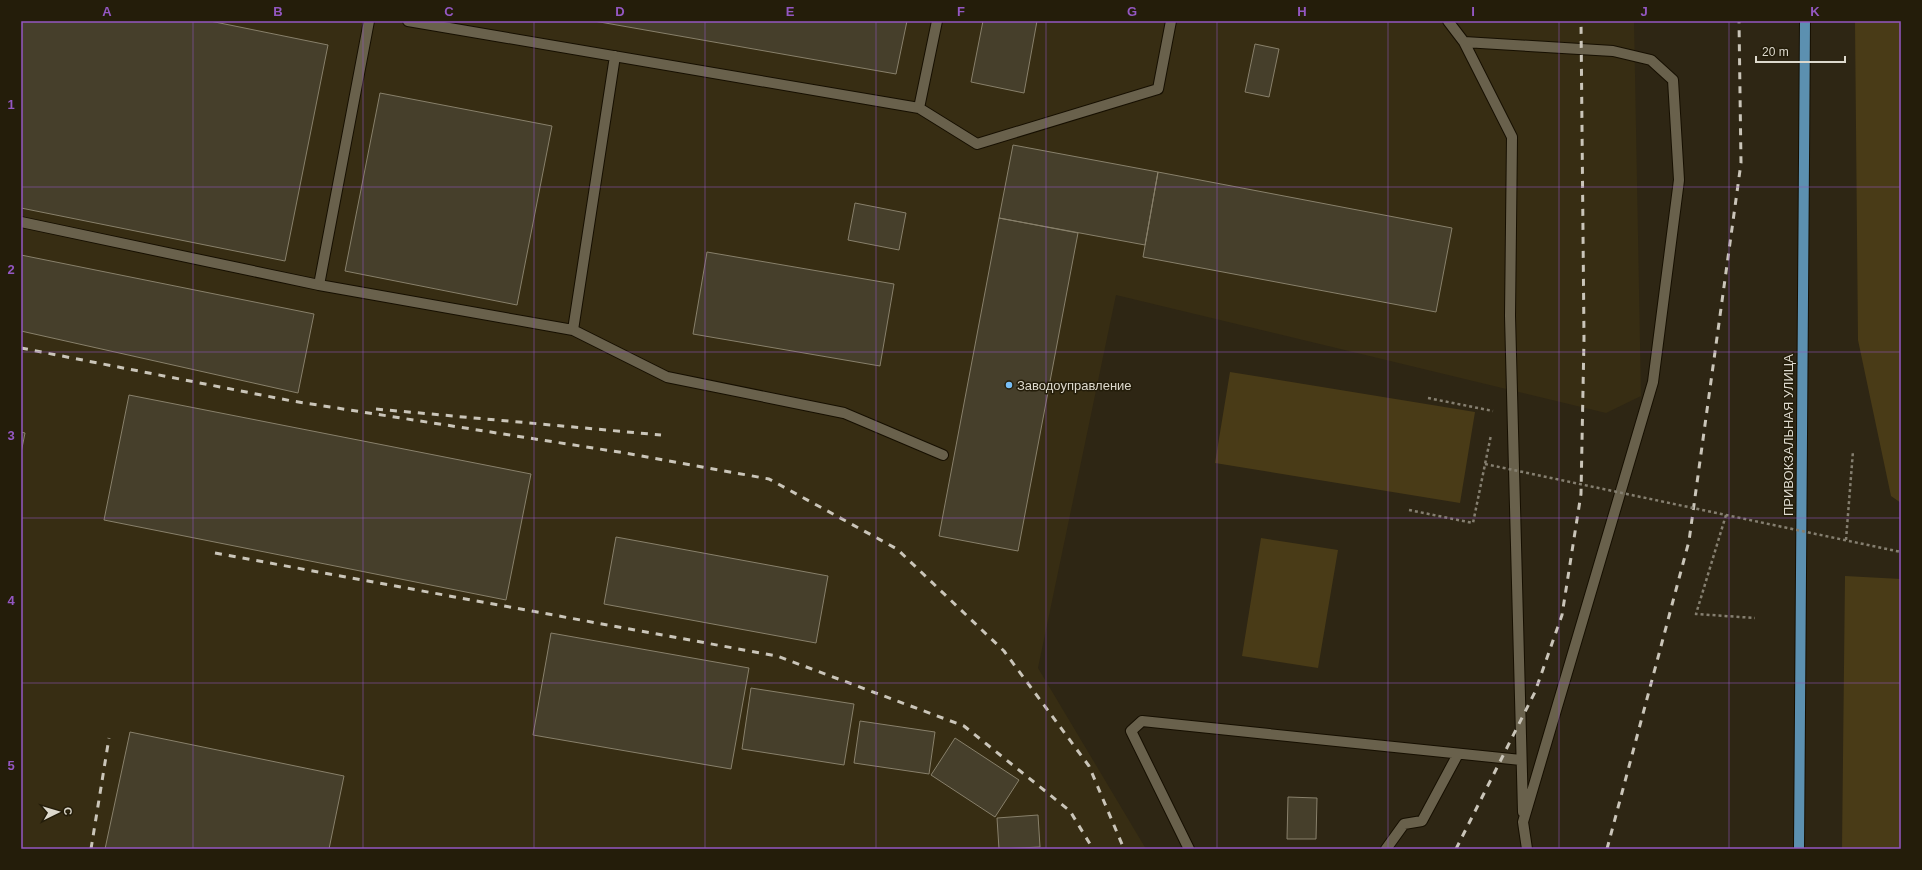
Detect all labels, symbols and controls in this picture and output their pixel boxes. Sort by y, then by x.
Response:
text: A [102,4,112,19]
text: B [273,4,283,19]
text: C [444,4,454,19]
text: D [615,4,625,19]
text: E [786,4,795,19]
text: F [957,4,965,19]
text: G [1127,4,1137,19]
text: H [1297,4,1307,19]
text: I [1471,4,1475,19]
text: J [1640,4,1648,19]
text: K [1810,4,1820,19]
scale bar [1756,38,1845,64]
text: 20 m [1762,45,1789,59]
text: 1 [7,97,15,112]
text: 2 [7,262,15,277]
street label: ПРИВОКЗАЛЬНАЯ УЛИЦА [1781,354,1796,516]
place label: Заводоуправление [1017,378,1132,393]
marker: Заводоуправление [1004,380,1014,390]
text: 3 [7,428,15,443]
text: 4 [7,593,15,608]
text: 5 [7,758,15,773]
north arrow [38,792,78,832]
text: С [62,807,74,816]

